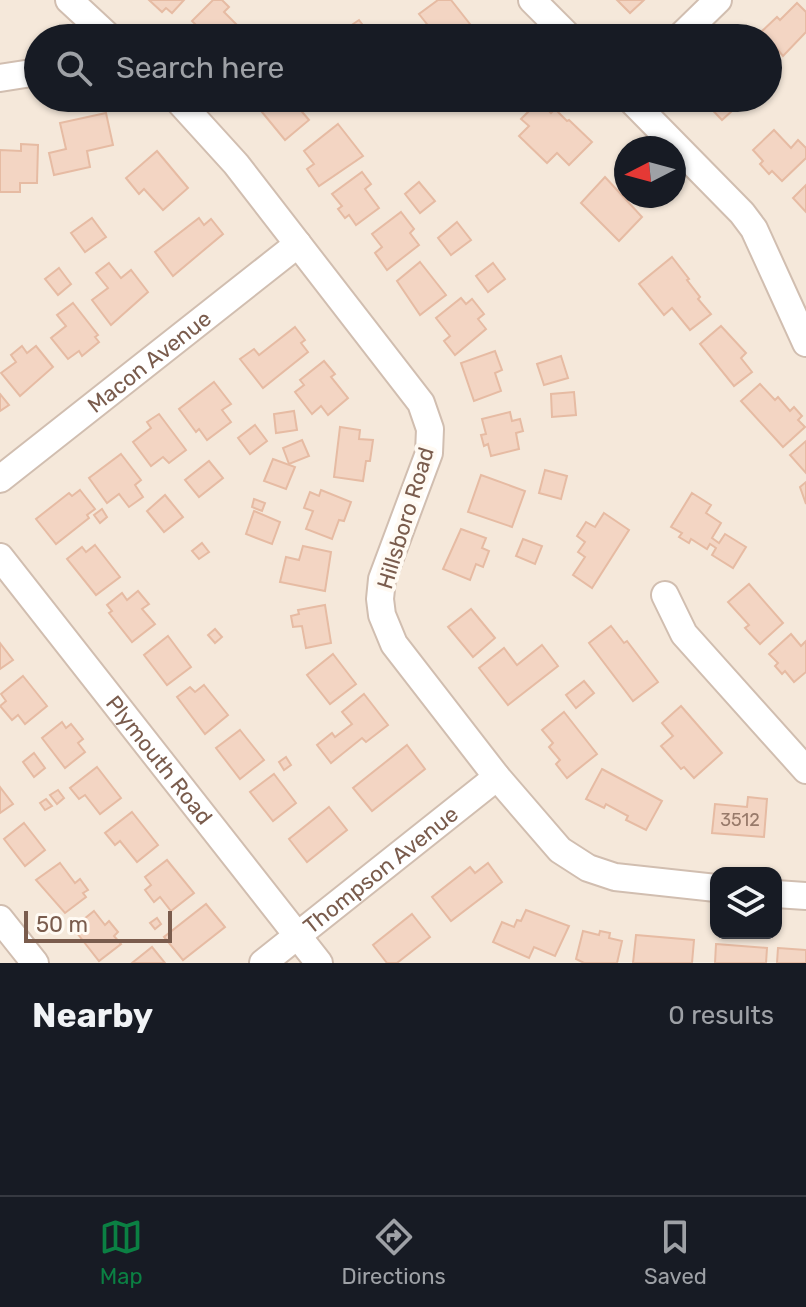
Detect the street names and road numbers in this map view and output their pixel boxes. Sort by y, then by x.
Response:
street label: Macon Avenue [82,305,217,419]
street label: Hillsboro Road [371,444,440,592]
street label: Plymouth Road [100,690,218,830]
street label: Thompson Avenue [298,800,464,940]

